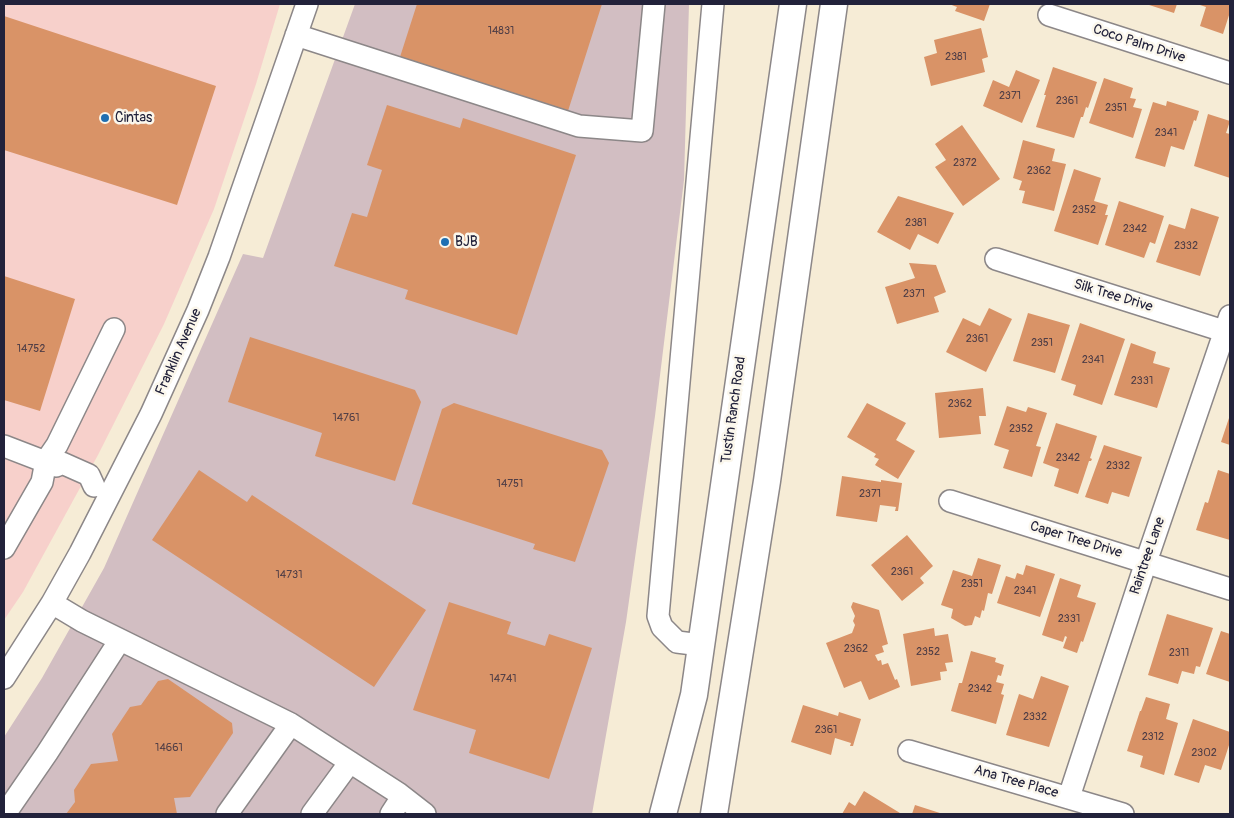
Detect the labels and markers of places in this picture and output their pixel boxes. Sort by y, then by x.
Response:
place label: Cintas [115,110,152,126]
marker: Cintas [99,112,111,124]
place label: BJB [455,234,478,250]
marker: BJB [439,236,451,248]

